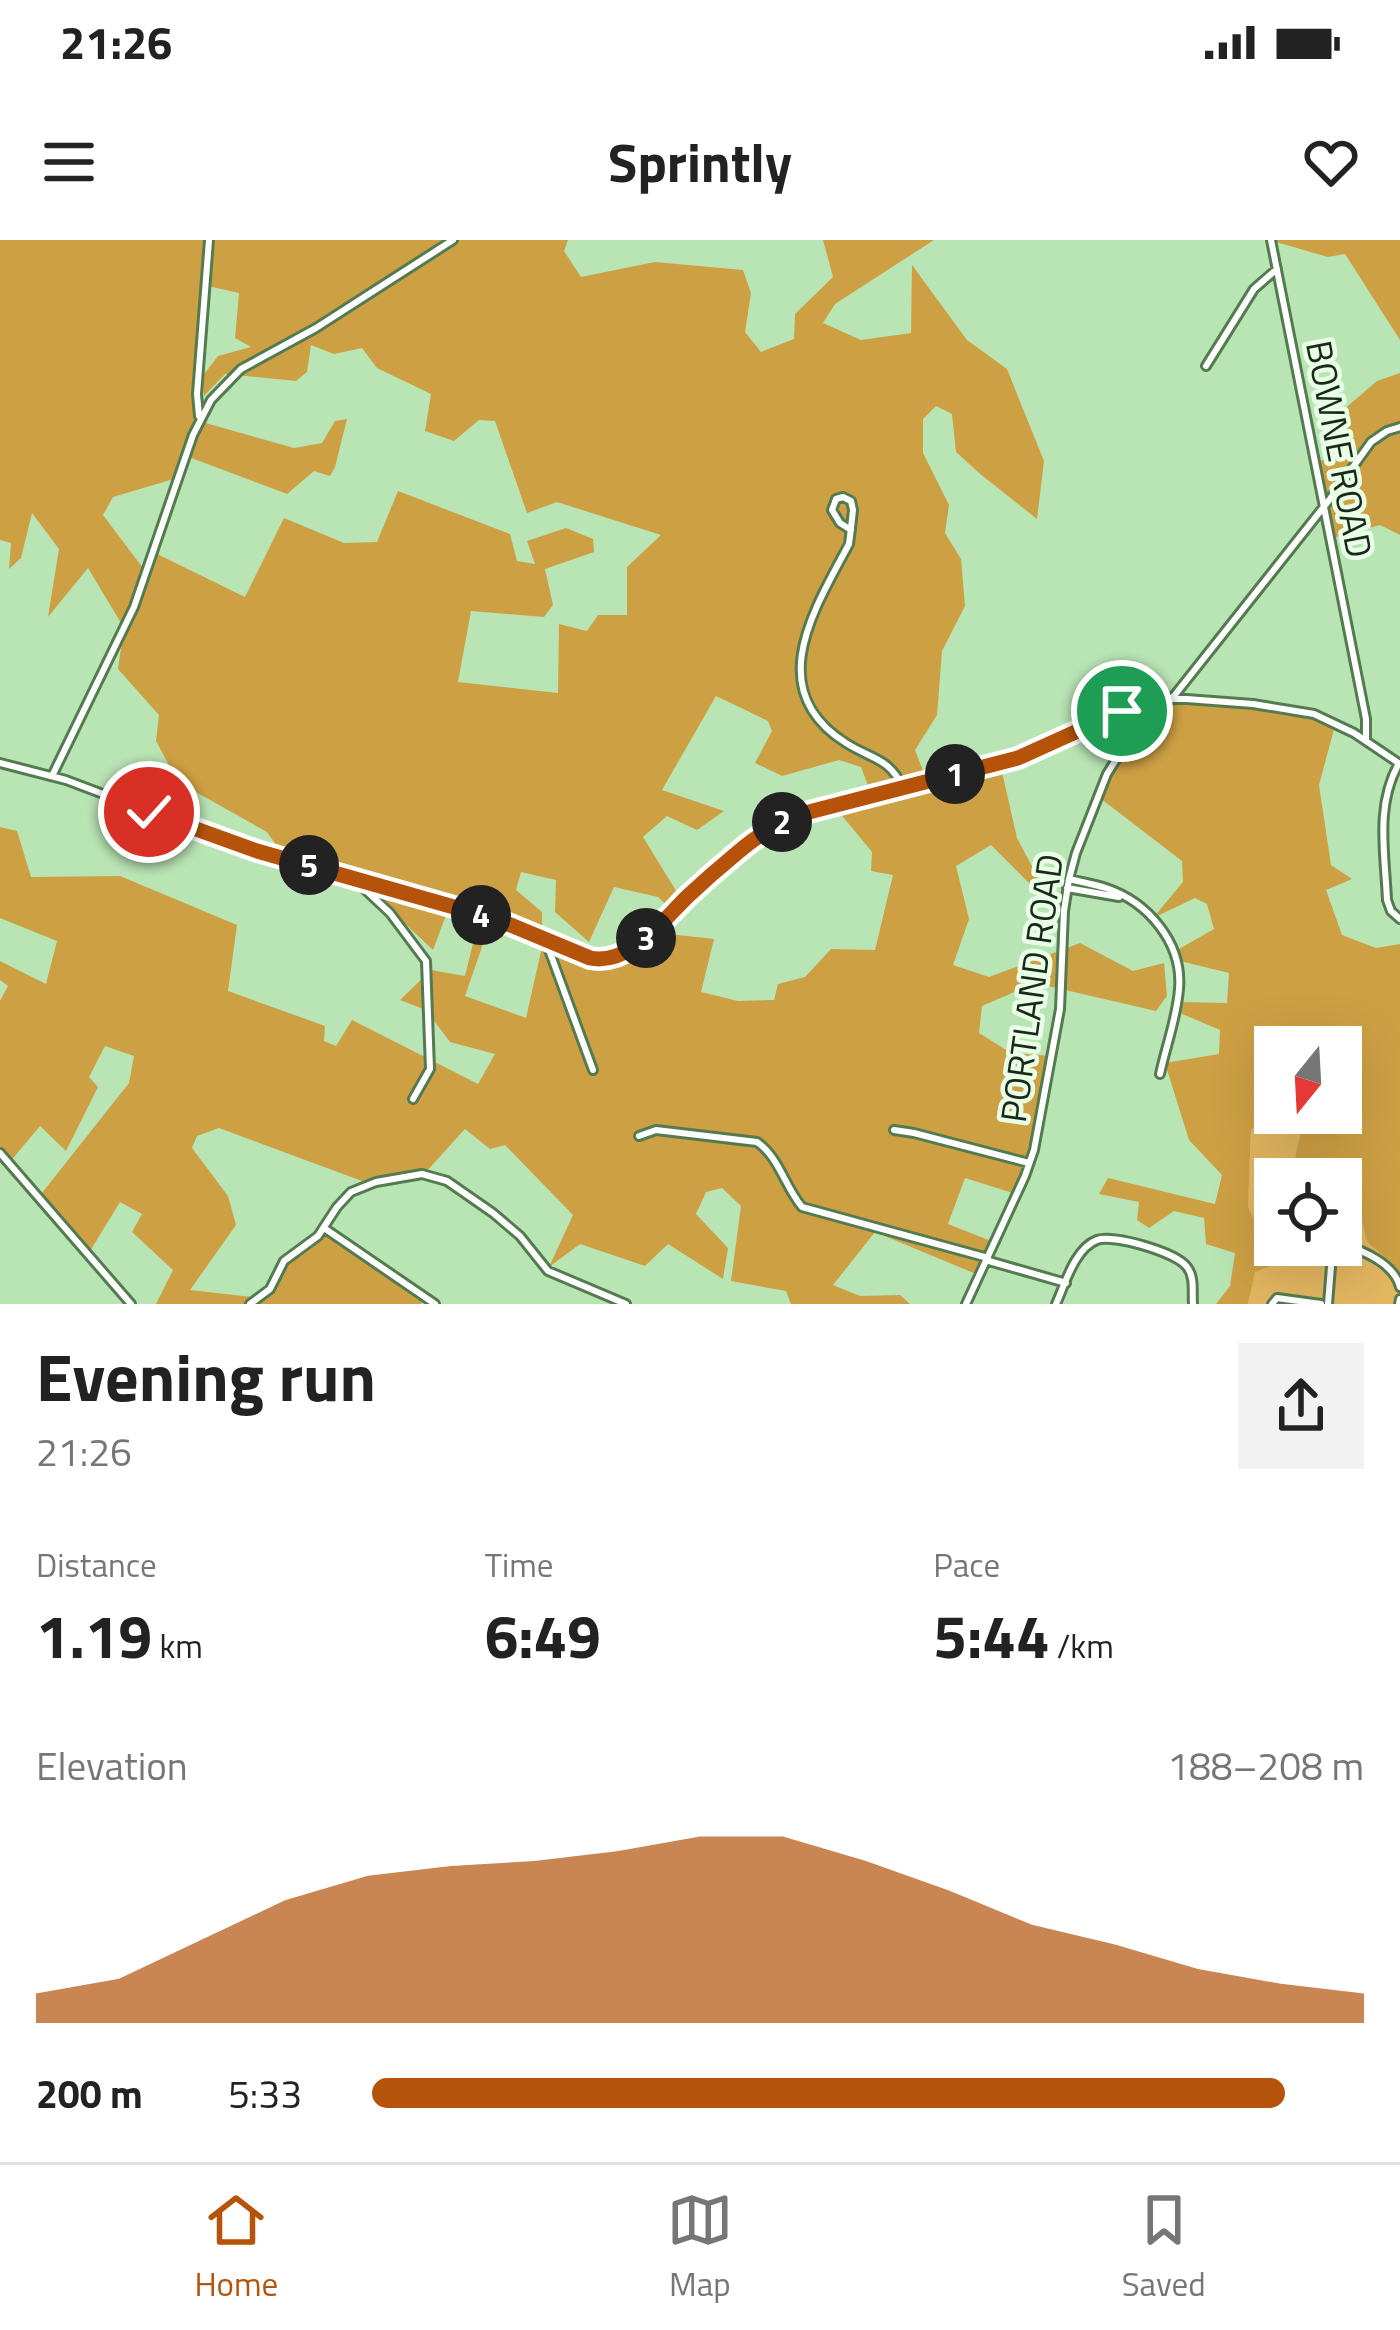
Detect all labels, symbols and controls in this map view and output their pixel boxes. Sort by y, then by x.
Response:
text: 21:26 [60,8,172,76]
text: Sprintly [608,121,792,203]
icon: menu [36,129,102,195]
icon: heart [1298,129,1364,195]
street label: BOWNE ROAD [1292,336,1388,562]
pin [1071,660,1173,762]
icon: arrive [1089,678,1155,744]
pin: 1 [925,744,985,804]
text: 1 [946,749,964,799]
pin [98,761,200,863]
icon: check [116,779,182,845]
pin: 2 [752,792,812,852]
text: 2 [773,797,791,847]
pin: 5 [279,835,339,895]
text: 5 [300,840,318,890]
street label: PORTLAND ROAD [985,850,1077,1126]
pin: 4 [451,885,511,945]
text: 4 [472,890,490,940]
pin: 3 [616,908,676,968]
text: 3 [637,913,655,963]
north arrow [1254,1026,1362,1134]
map controls [1254,1026,1362,1266]
button: locate [1254,1158,1362,1266]
text: Evening run [36,1326,376,1427]
button: share [1238,1343,1364,1469]
text: 21:26 [36,1422,132,1481]
text: Distance [36,1540,157,1590]
text: Time [485,1540,554,1590]
text: Pace [933,1540,1000,1590]
text: 1.19 [36,1590,152,1681]
text: 6:49 [485,1590,601,1681]
text: 5:44 [933,1590,1050,1681]
text: km [152,1621,203,1671]
text: /km [1050,1621,1114,1671]
text: Elevation [36,1736,188,1795]
text: 188–208 m [1167,1736,1364,1795]
text: 200 m [36,2064,143,2123]
text: 5:33 [228,2064,302,2123]
tab: Home [194,2187,278,2309]
tab: Map [667,2187,733,2309]
tab: Saved [1122,2187,1206,2309]

